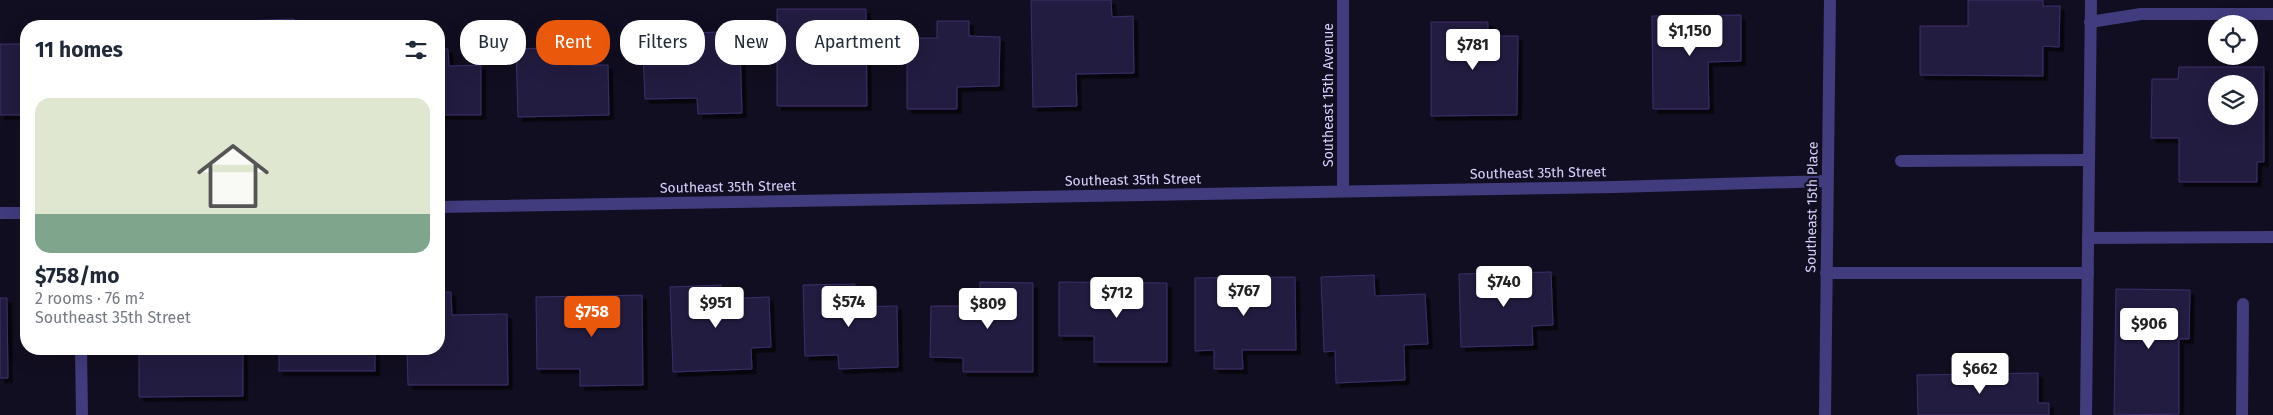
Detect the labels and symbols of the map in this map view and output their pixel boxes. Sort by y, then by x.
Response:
pin: $1,150 [1649,15,1731,57]
street label: Southeast 15th Avenue [1320,23,1337,167]
pin: $781 [1443,28,1503,71]
street label: Southeast 15th Place [1802,141,1822,273]
street label: Southeast 35th Street [1470,163,1607,183]
street label: Southeast 35th Street [1065,170,1202,190]
street label: Southeast 35th Street [660,177,797,197]
pin: $740 [1474,266,1534,308]
pin: $767 [1214,274,1274,317]
pin: $712 [1087,276,1147,319]
pin: $951 [686,286,746,329]
pin: $574 [819,286,879,328]
pin: $809 [958,288,1018,330]
pin: $758 [562,296,622,338]
pin: $906 [2119,308,2179,350]
pin: $662 [1950,352,2010,395]

